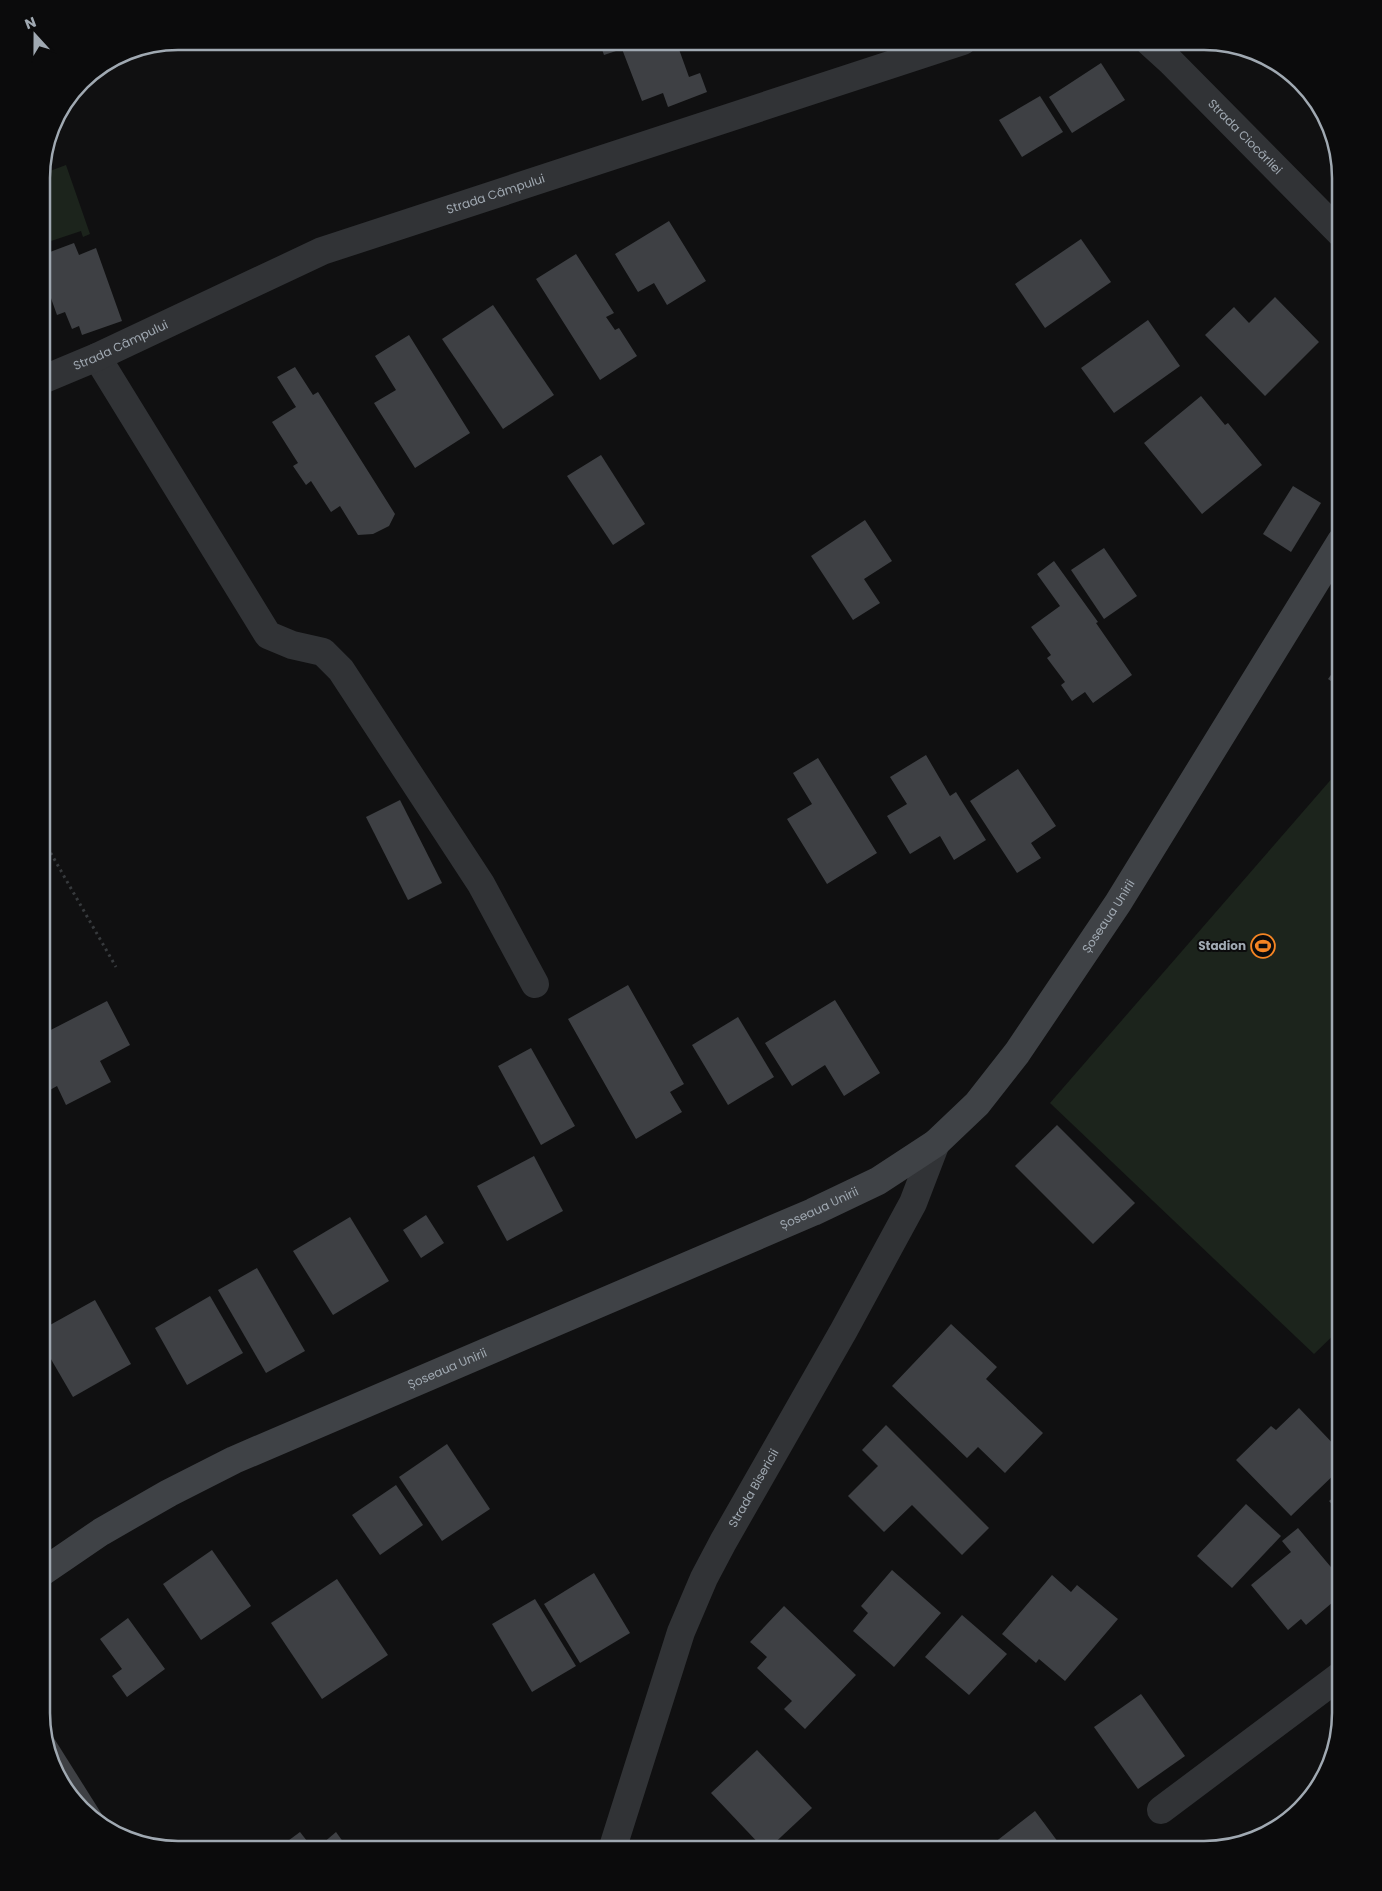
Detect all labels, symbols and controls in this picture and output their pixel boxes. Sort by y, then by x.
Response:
north arrow [10,10,60,60]
text: N [22,12,39,34]
street label: Strada Ciocârliei [1204,95,1286,178]
street label: Strada Câmpului [444,170,547,218]
street label: Strada Câmpului [71,316,171,374]
street label: Șoseaua Unirii [1078,876,1138,956]
sports icon: Stadion [1250,933,1276,959]
place label: Stadion [1198,937,1246,954]
street label: Șoseaua Unirii [777,1183,861,1233]
street label: Șoseaua Unirii [405,1344,489,1393]
street label: Strada Bisericii [724,1445,783,1530]

